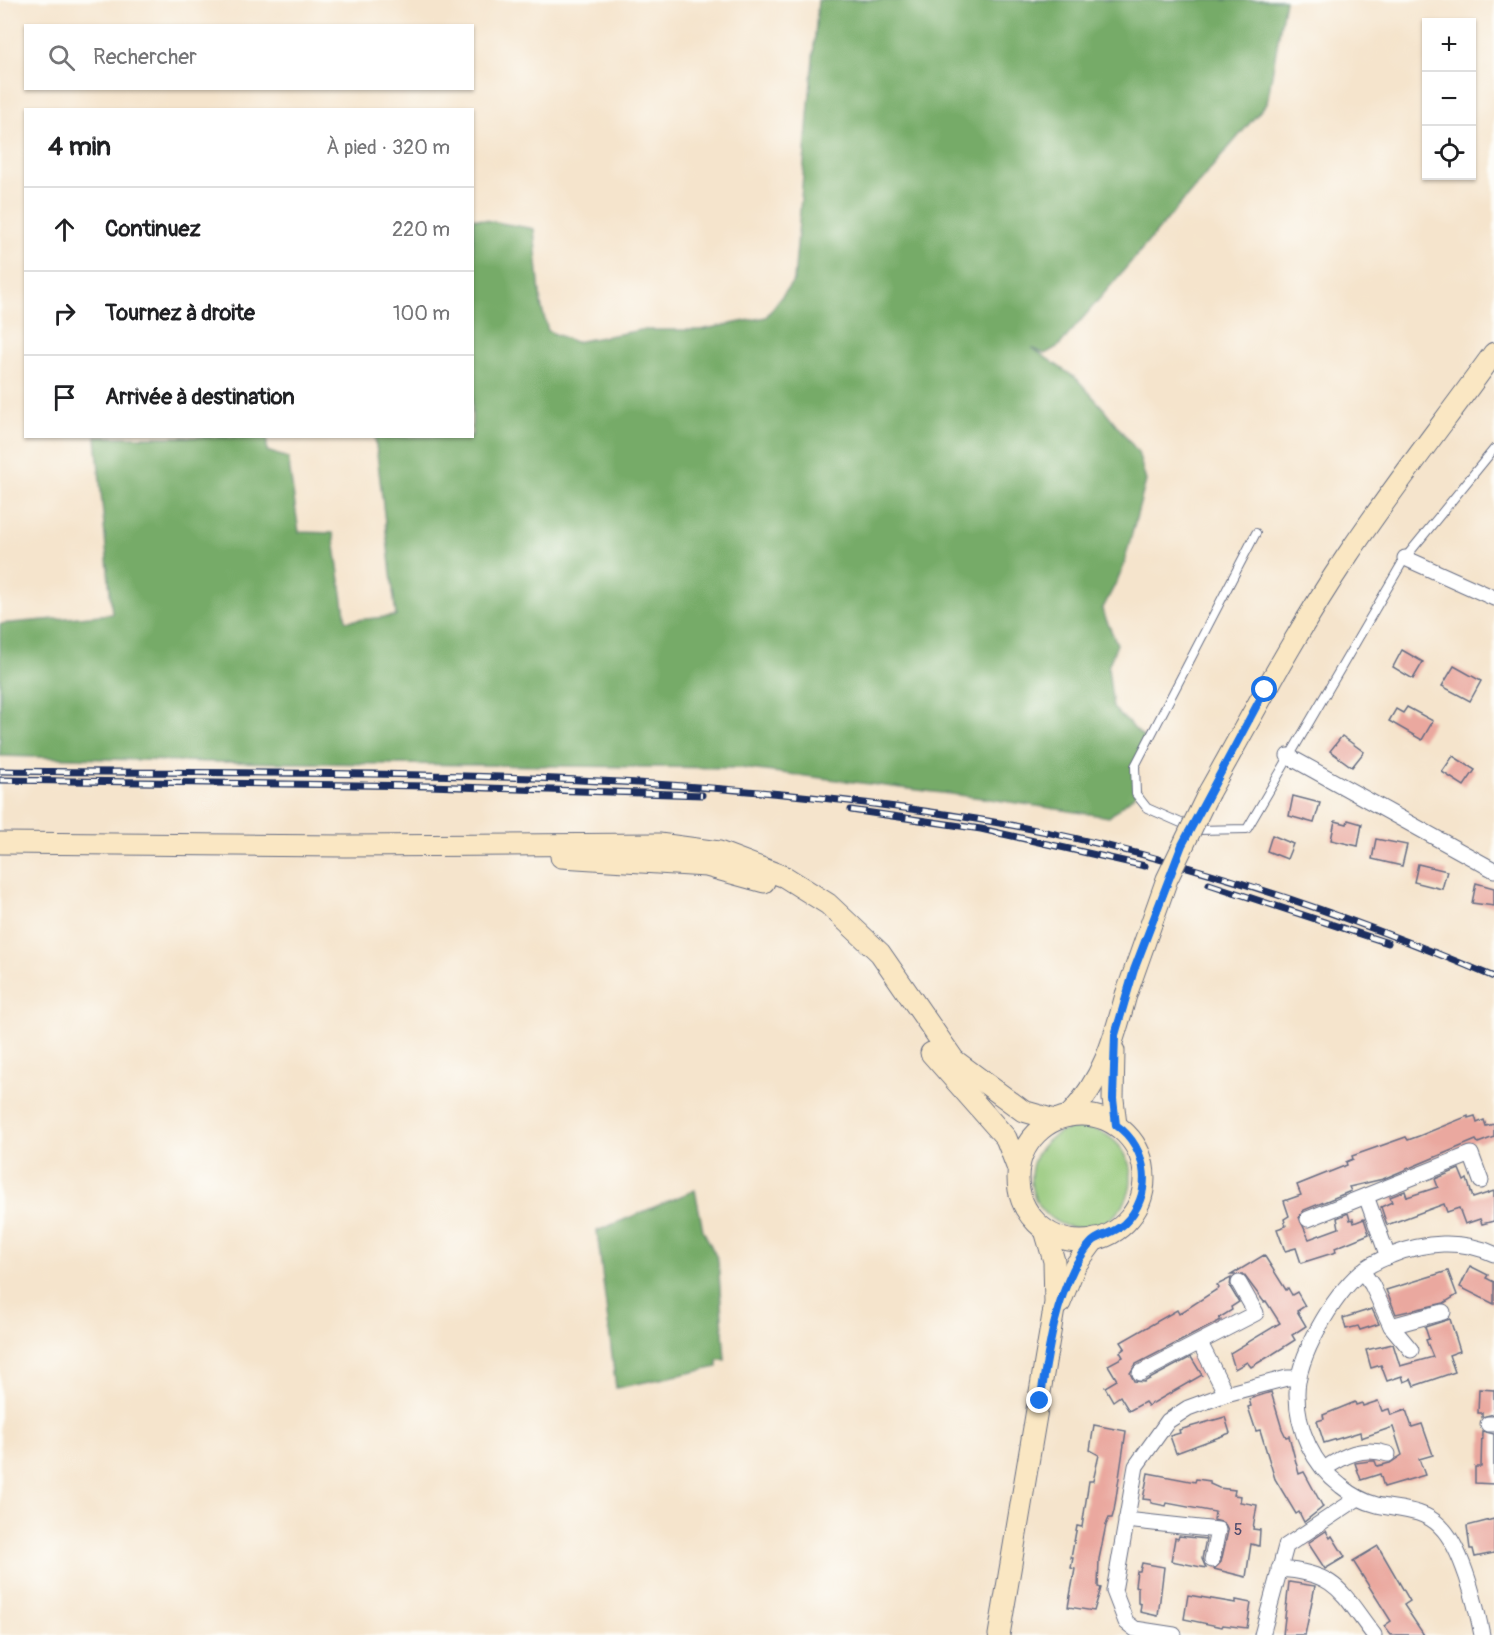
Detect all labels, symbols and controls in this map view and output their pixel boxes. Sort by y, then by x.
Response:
map controls [1422,18,1476,180]
button: + [1422,18,1476,72]
search box [24,24,474,90]
icon: search [45,41,78,74]
text: Rechercher [93,43,197,71]
button: − [1422,72,1476,126]
button: locate [1422,126,1476,180]
text: 4 min [48,131,111,163]
text: À pied · 320 m [326,135,450,160]
icon: ahead [48,213,81,246]
text: Continuez [105,215,201,243]
text: 220 m [392,217,450,242]
icon: right [48,297,81,330]
text: Tournez à droite [105,299,255,327]
text: 100 m [393,301,450,326]
icon: arrive [48,381,81,414]
text: Arrivée à destination [105,383,295,411]
route start [1251,676,1277,702]
route end [1026,1387,1052,1413]
house number: 5 [1234,1520,1242,1540]

